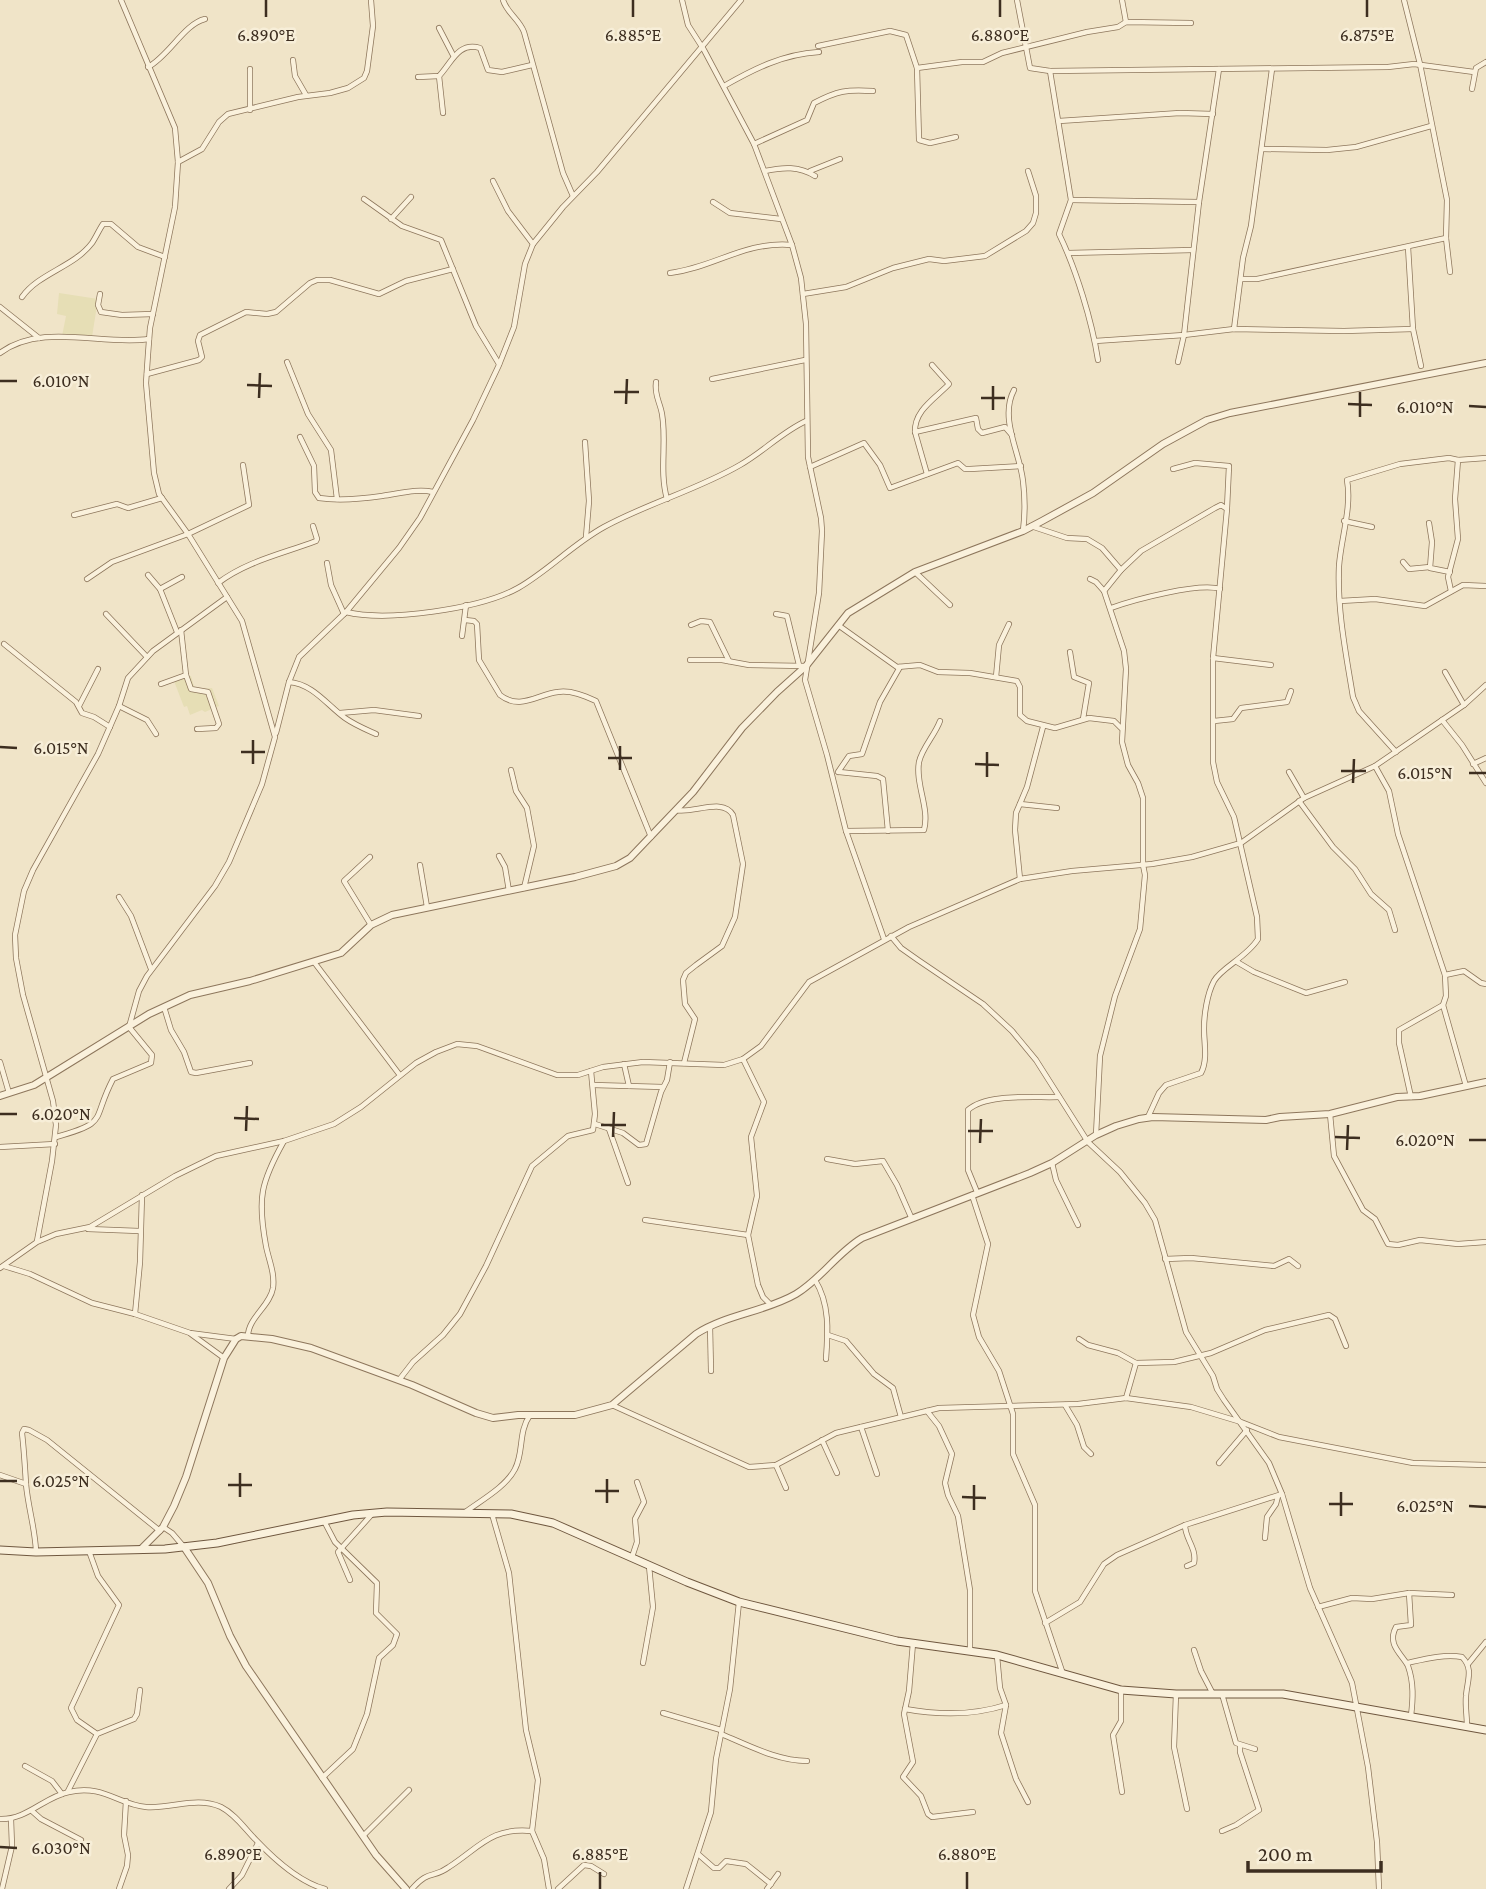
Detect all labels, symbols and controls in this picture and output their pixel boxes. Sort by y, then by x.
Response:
text: 6.890°E [237,25,295,45]
text: 6.885°E [605,25,661,45]
text: 6.880°E [971,25,1030,45]
text: 6.875°E [1340,25,1394,45]
text: 6.010°N [32,371,90,391]
text: 6.010°N [1396,397,1454,417]
text: 6.015°N [33,738,89,758]
text: 6.015°N [1397,763,1453,783]
text: 6.020°N [31,1104,91,1124]
text: 6.020°N [1395,1130,1455,1150]
text: 6.025°N [32,1471,90,1491]
text: 6.025°N [1396,1496,1454,1516]
scale bar [1248,1829,1381,1873]
text: 6.030°N [31,1838,91,1858]
text: 200 m [1258,1842,1313,1866]
text: 6.890°E [204,1844,262,1864]
text: 6.885°E [572,1844,628,1864]
text: 6.880°E [938,1844,997,1864]

